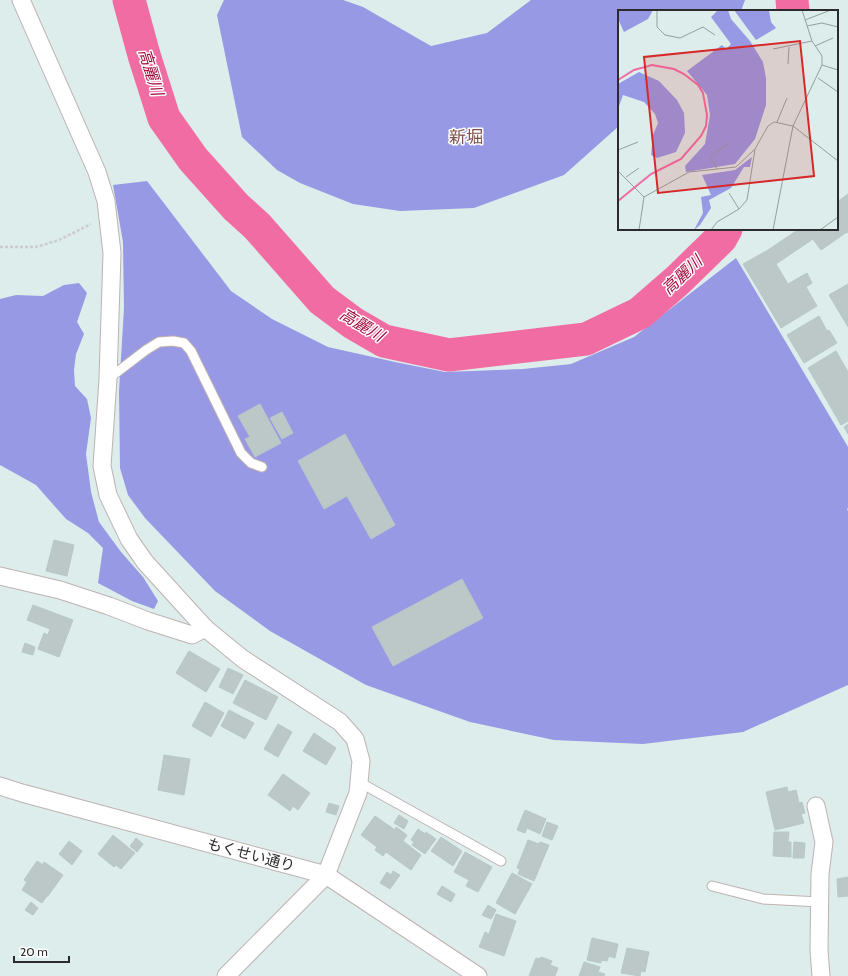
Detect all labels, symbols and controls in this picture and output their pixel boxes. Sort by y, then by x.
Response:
inset map [618,10,838,230]
water label: 高麗川 [135,46,168,100]
district label: 新堀 [449,127,483,147]
water label: 高麗川 [658,250,707,298]
water label: 高麗川 [337,304,389,347]
street label: もくせい通り [205,835,297,875]
scale bar [14,938,69,964]
text: 20 m [20,944,48,959]

